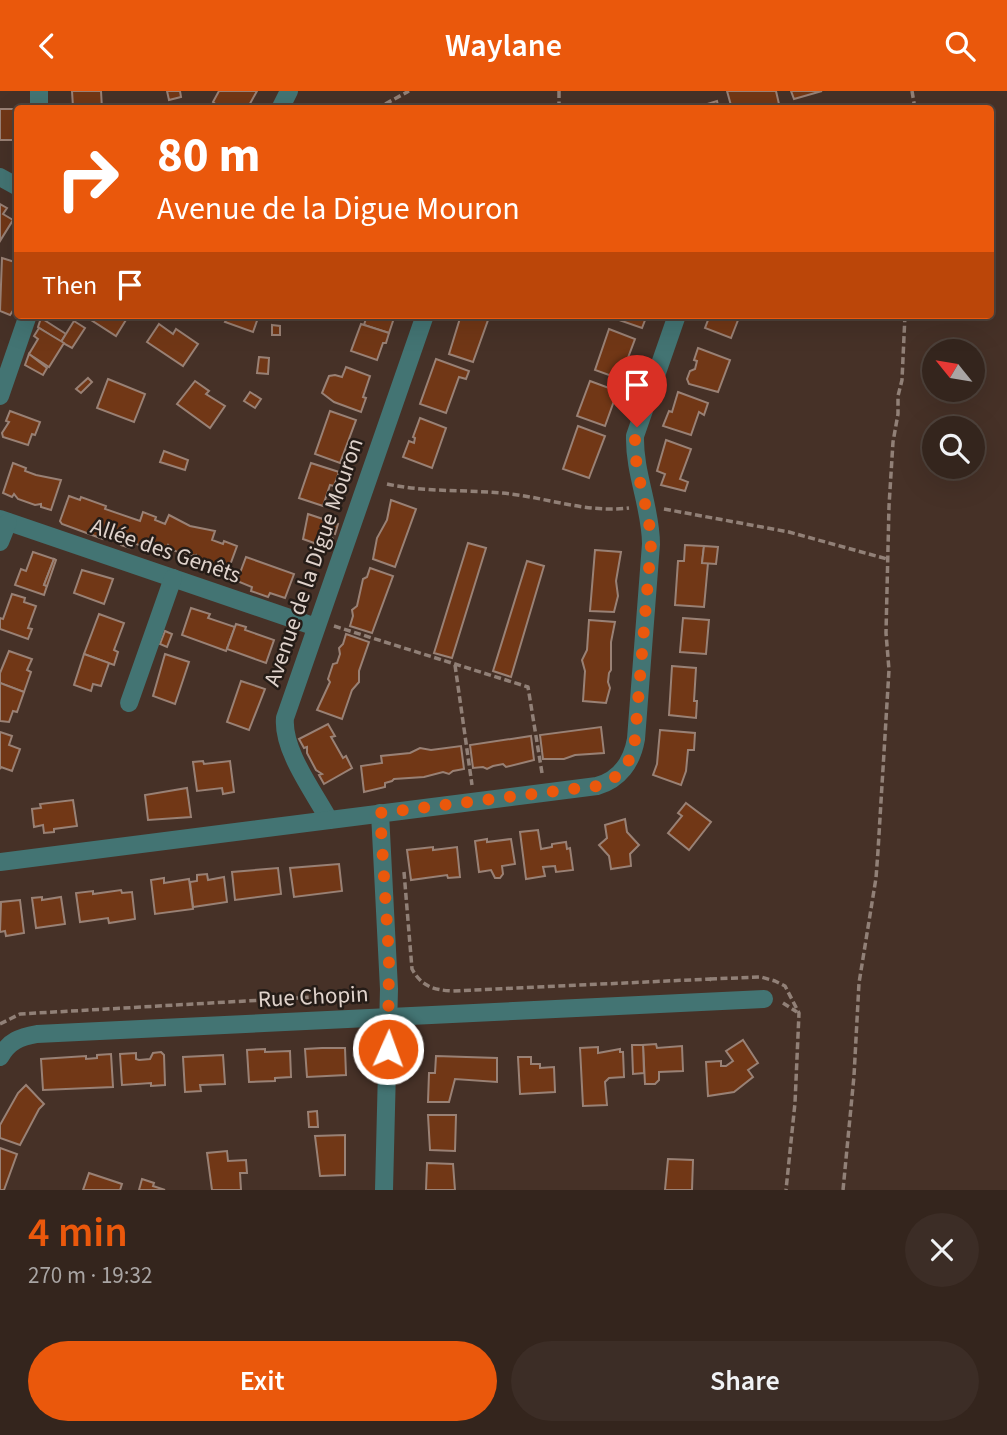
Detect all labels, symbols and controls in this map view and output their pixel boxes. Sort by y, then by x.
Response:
text: Waylane [445,23,562,69]
icon: back [28,27,66,65]
icon: search [941,27,979,65]
text: 80 m [157,121,261,191]
icon: right [42,133,133,224]
text: Avenue de la Digue Mouron [157,186,520,232]
icon: arrive [111,266,149,304]
text: Then [42,267,97,304]
north arrow [922,339,985,403]
map controls [922,339,985,479]
pin [607,355,667,427]
icon: arrive [618,366,656,404]
button: search [922,416,985,479]
street label: Avenue de la Digue Mouron [255,434,372,691]
street label: Allée des Genêts [86,509,245,592]
street label: Rue Chopin [257,977,369,1016]
position arrow [351,1012,425,1086]
text: 4 min [28,1203,128,1263]
button: close [905,1213,979,1287]
text: 270 m · 19:32 [28,1259,152,1292]
button: Exit [28,1341,497,1421]
button: Share [511,1341,979,1421]

